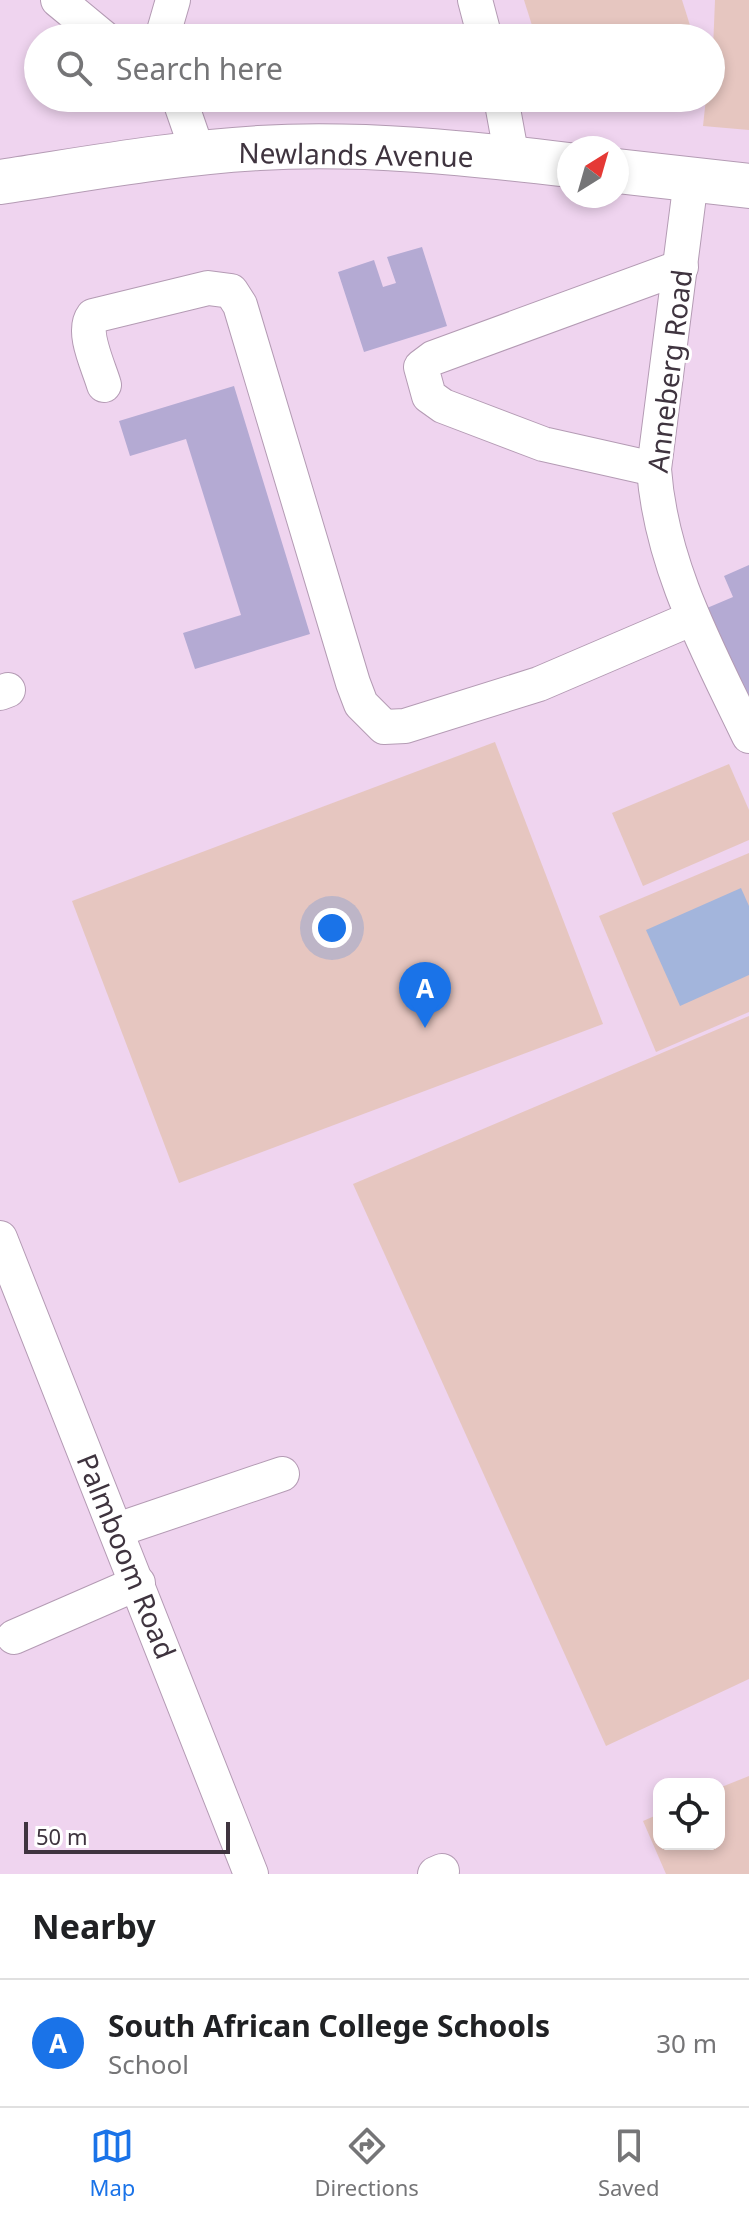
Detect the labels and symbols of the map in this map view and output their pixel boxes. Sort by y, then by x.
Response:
street label: Newlands Avenue [238,133,474,175]
north arrow [557,136,629,208]
street label: Anneberg Road [638,267,700,475]
your location [312,908,352,948]
pin: A [399,962,451,1028]
street label: Palmboom Road [69,1448,185,1664]
scale bar [24,1818,230,1854]

